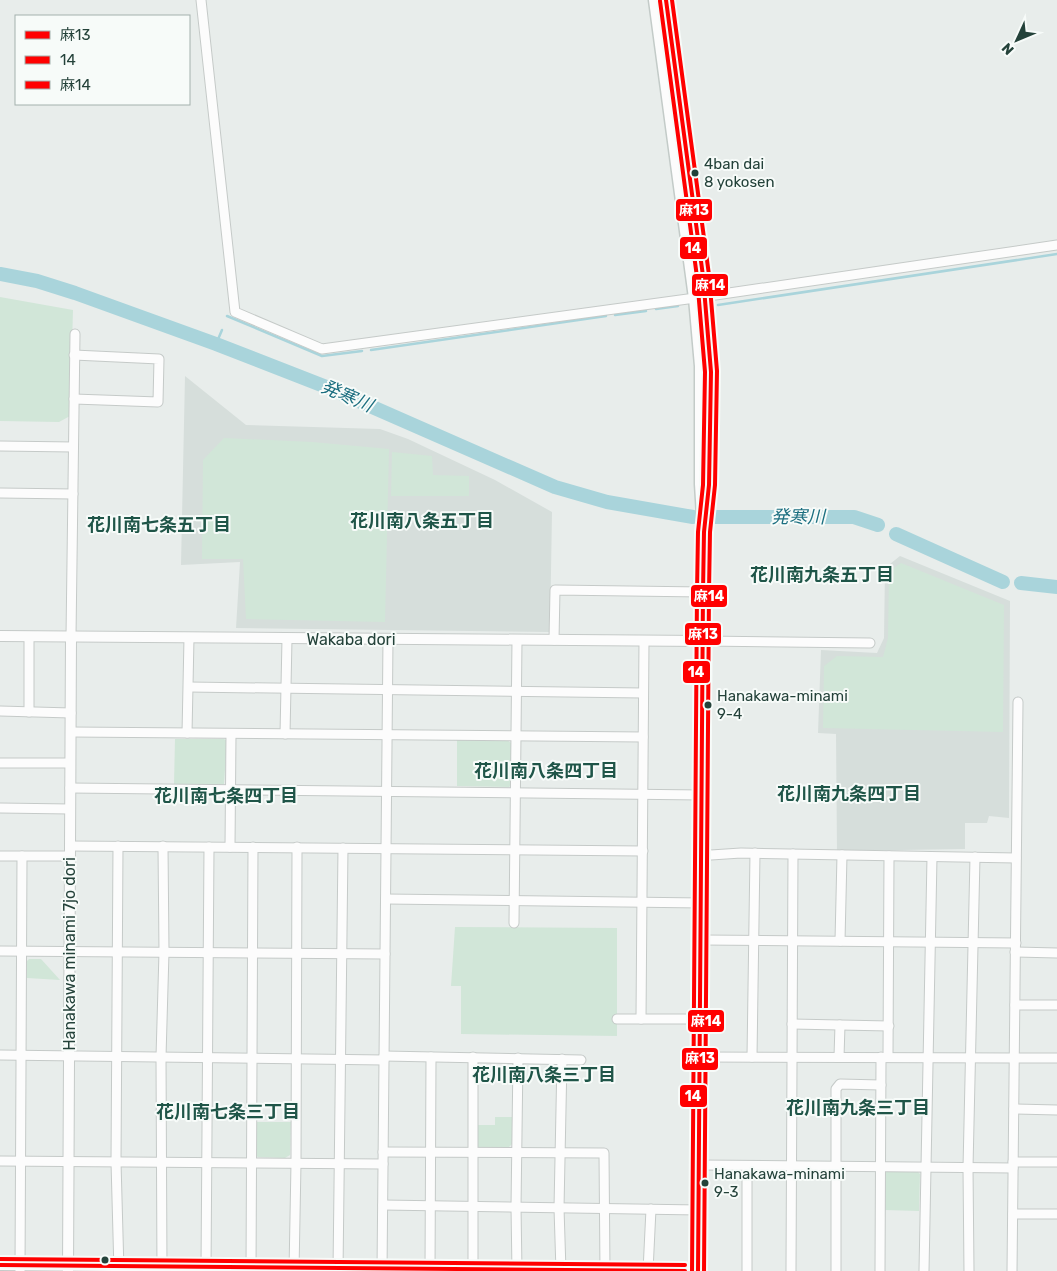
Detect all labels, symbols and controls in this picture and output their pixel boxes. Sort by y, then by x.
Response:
legend [15,15,190,105]
north arrow [992,15,1042,65]
text: 麻13 [60,26,90,44]
text: N [998,39,1018,58]
text: 14 [60,51,76,69]
text: 麻14 [60,76,91,94]
place label: 4ban dai 8 yokosen [704,155,775,191]
marker: 4ban dai 8 yokosen [690,168,700,178]
line badge: 麻13 [675,198,713,222]
text: 麻13 [679,202,709,219]
line badge: 14 [679,236,708,260]
text: 14 [685,240,702,257]
line badge: 麻14 [691,273,729,297]
text: 麻14 [695,277,726,294]
water label: 発寒川 [318,375,378,417]
water label: 発寒川 [771,506,827,528]
district label: 花川南八条五丁目 [350,510,494,532]
district label: 花川南七条五丁目 [87,514,231,536]
district label: 花川南九条五丁目 [750,564,894,586]
line badge: 麻14 [690,584,728,608]
text: 麻14 [694,588,725,605]
line badge: 麻13 [684,622,722,646]
text: 麻13 [688,626,718,643]
street label: Wakaba dori [306,630,396,649]
line badge: 14 [682,660,711,684]
text: 14 [688,664,705,681]
place label: Hanakawa-minami 9-4 [717,687,848,723]
marker: Hanakawa-minami 9-4 [703,700,713,710]
district label: 花川南八条四丁目 [474,760,618,782]
district label: 花川南九条四丁目 [777,783,921,805]
district label: 花川南七条四丁目 [154,785,298,807]
street label: Hanakawa minami 7jo dori [60,857,79,1051]
line badge: 麻14 [687,1009,725,1033]
text: 麻14 [691,1013,722,1030]
line badge: 麻13 [681,1047,719,1071]
text: 麻13 [685,1050,715,1067]
district label: 花川南八条三丁目 [472,1064,616,1086]
line badge: 14 [679,1084,708,1108]
text: 14 [685,1088,702,1105]
district label: 花川南九条三丁目 [786,1097,930,1119]
district label: 花川南七条三丁目 [156,1101,300,1123]
place label: Hanakawa-minami 9-3 [714,1165,845,1201]
marker: Hanakawa-minami 9-3 [700,1178,710,1188]
unlabelled marker [100,1255,110,1265]

